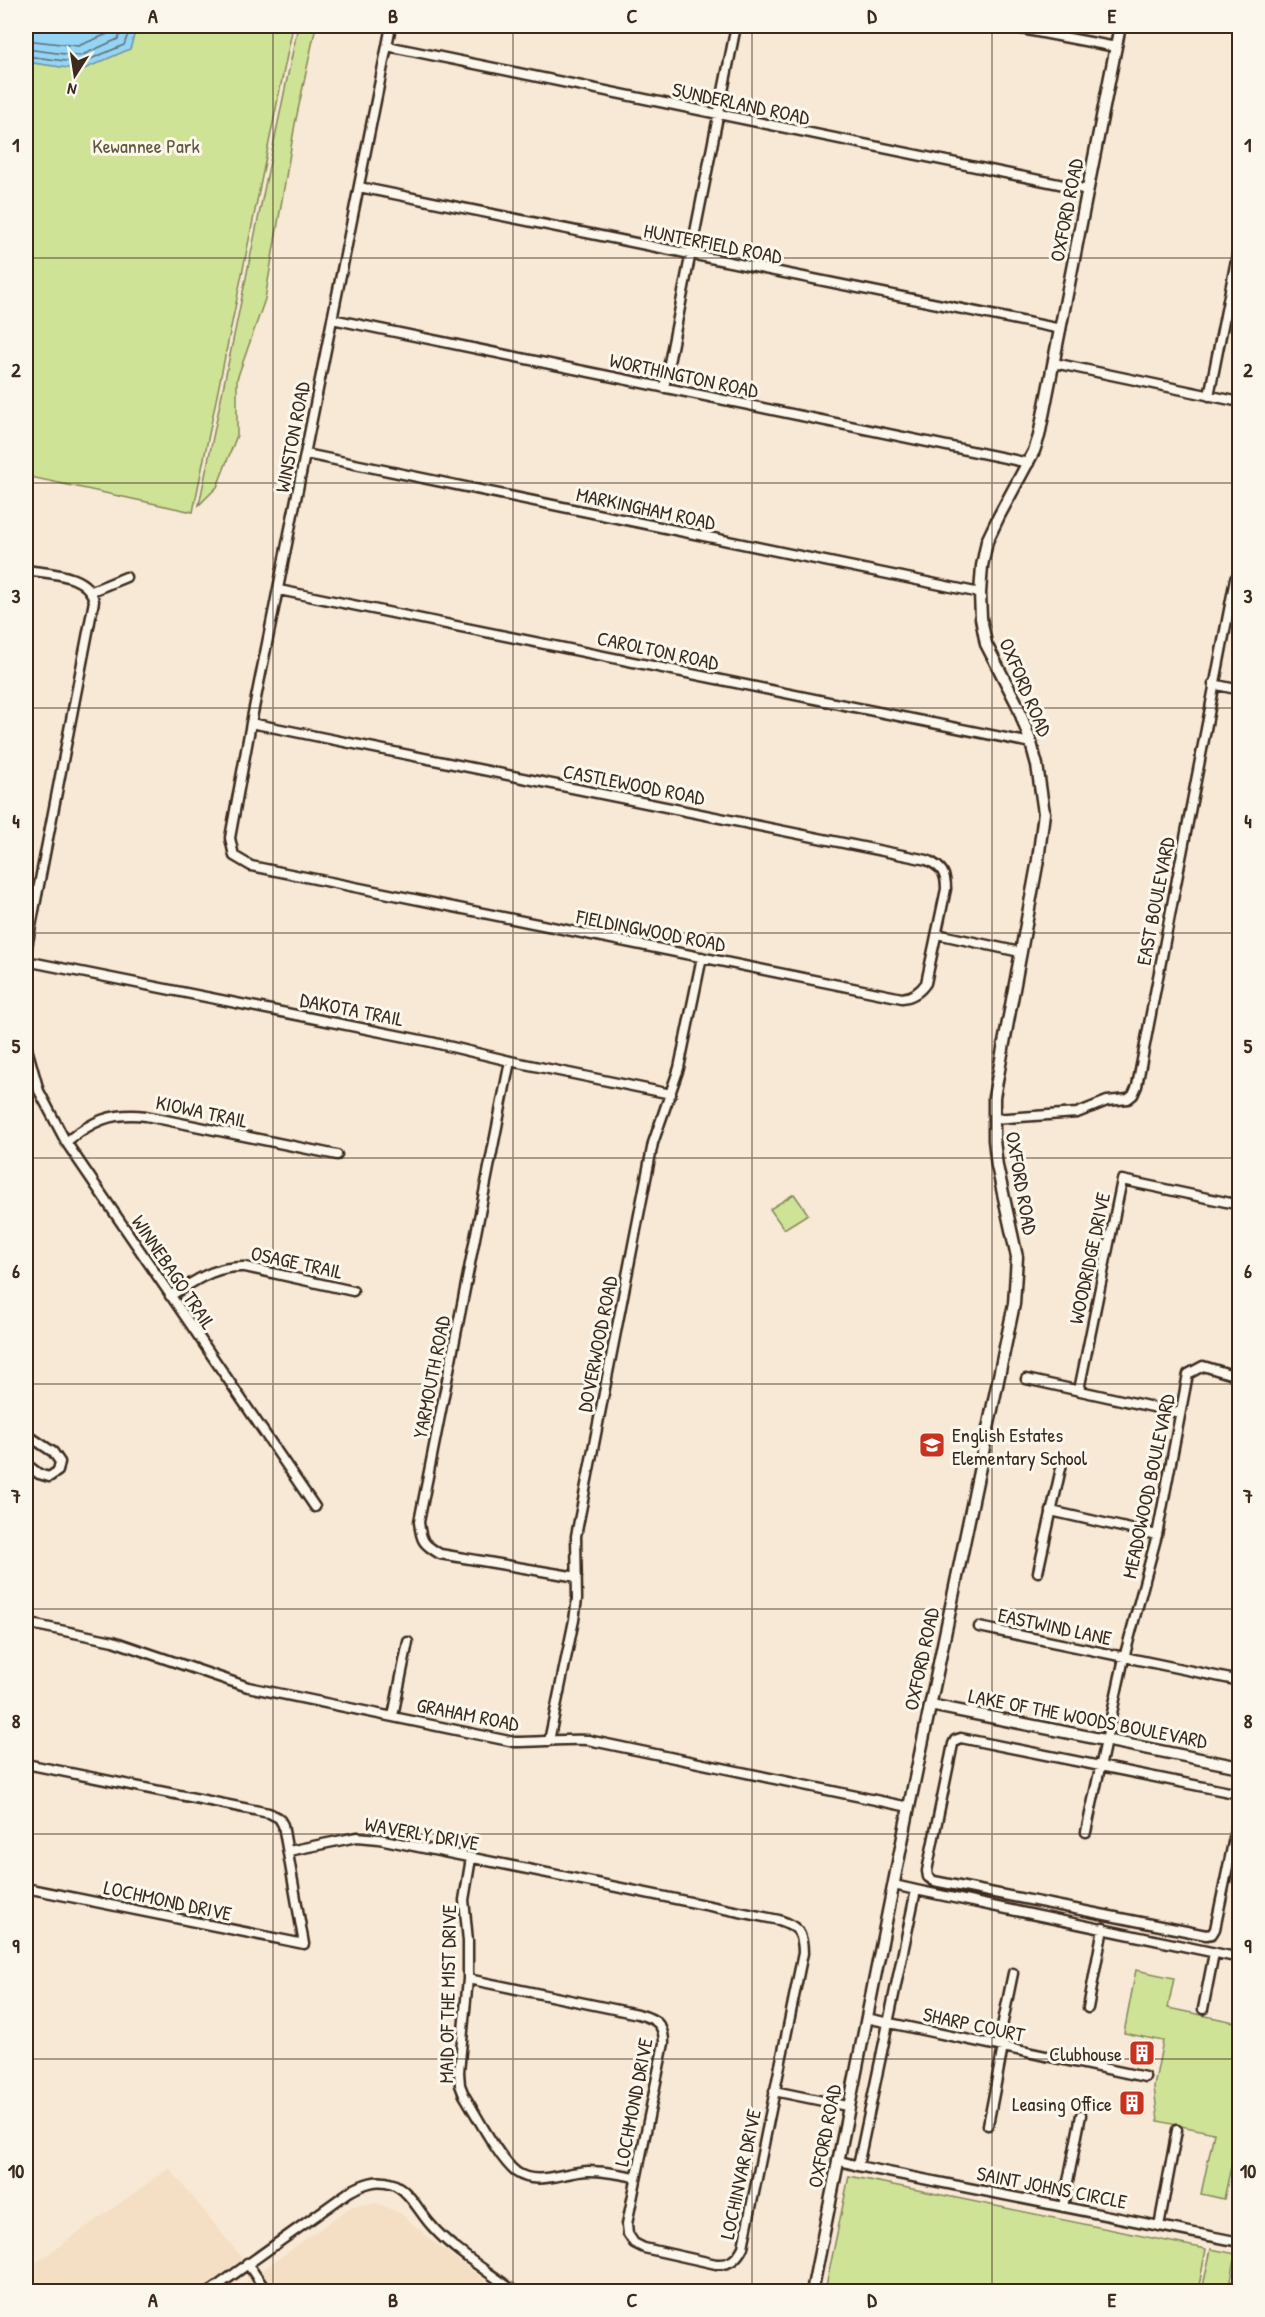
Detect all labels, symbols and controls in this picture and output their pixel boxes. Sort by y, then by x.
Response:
text: A [148,2,158,29]
text: B [388,2,398,29]
text: C [627,2,638,29]
text: D [867,2,877,29]
text: E [1108,2,1117,29]
north arrow [45,45,105,105]
street label: SUNDERLAND ROAD [670,75,813,131]
text: N [65,78,78,101]
text: 1 [12,131,20,158]
text: 1 [1244,131,1252,158]
park label: Kewannee Park [92,132,200,159]
street label: OXFORD ROAD [1043,156,1089,264]
street label: HUNTERFIELD ROAD [642,216,785,270]
street label: WORTHINGTON ROAD [607,346,761,404]
text: 2 [11,356,21,383]
text: 2 [1243,356,1253,383]
street label: WINSTON ROAD [268,379,316,495]
street label: MARKINGHAM ROAD [574,480,718,536]
text: 3 [12,582,21,609]
text: 3 [1244,582,1253,609]
street label: CAROLTON ROAD [595,624,722,676]
street label: OXFORD ROAD [993,634,1059,741]
street label: CASTLEWOOD ROAD [561,757,708,811]
text: 4 [12,807,20,834]
text: 4 [1244,807,1252,834]
street label: EAST BOULEVARD [1129,834,1181,967]
street label: FIELDINGWOOD ROAD [573,902,728,958]
street label: DAKOTA TRAIL [298,986,406,1032]
text: 5 [12,1032,21,1059]
text: 5 [1244,1032,1253,1059]
street label: KIOWA TRAIL [154,1088,250,1134]
street label: OXFORD ROAD [1000,1129,1044,1237]
street label: WOODRIDGE DRIVE [1062,1190,1116,1326]
street label: WINNEBAGO TRAIL [126,1209,222,1335]
street label: OSAGE TRAIL [248,1239,346,1285]
text: 6 [12,1257,20,1284]
text: 6 [1244,1257,1252,1284]
street label: DOVERWOOD ROAD [571,1273,624,1414]
street label: YARMOUTH ROAD [406,1313,456,1441]
street label: MEADOWOOD BOULEVARD [1115,1391,1181,1581]
place label: English Estates Elementary School [952,1421,1088,1471]
school or university icon: English Estates Elementary School [917,1430,947,1460]
text: 7 [10,1482,21,1509]
text: 7 [1242,1482,1253,1509]
street label: EASTWIND LANE [996,1601,1114,1651]
street label: OXFORD ROAD [897,1605,945,1713]
street label: LAKE OF THE WOODS BOULEVARD [966,1682,1210,1754]
street label: GRAHAM ROAD [415,1691,522,1737]
text: 8 [12,1707,21,1734]
text: 8 [1244,1707,1253,1734]
street label: WAVERLY DRIVE [363,1810,481,1856]
street label: LOCHMOND DRIVE [102,1873,235,1927]
street label: MAID OF THE MIST DRIVE [432,1904,462,2084]
text: 9 [12,1932,20,1959]
text: 9 [1244,1932,1252,1959]
street label: SHARP COURT [921,2000,1028,2048]
street label: LOCHMOND DRIVE [607,2035,659,2168]
building icon: Clubhouse [1127,2038,1157,2068]
place label: Clubhouse [1049,2040,1122,2067]
street label: OXFORD ROAD [801,2082,847,2190]
building icon: Leasing Office [1117,2088,1147,2118]
place label: Leasing Office [1012,2090,1112,2117]
street label: LOCHINVAR DRIVE [713,2106,767,2241]
text: 10 [8,2157,24,2184]
text: 10 [1240,2157,1256,2184]
street label: SAINT JOHNS CIRCLE [975,2159,1130,2215]
text: A [148,2286,158,2313]
text: B [388,2286,398,2313]
text: C [627,2286,638,2313]
text: D [867,2286,877,2313]
text: E [1108,2286,1117,2313]

